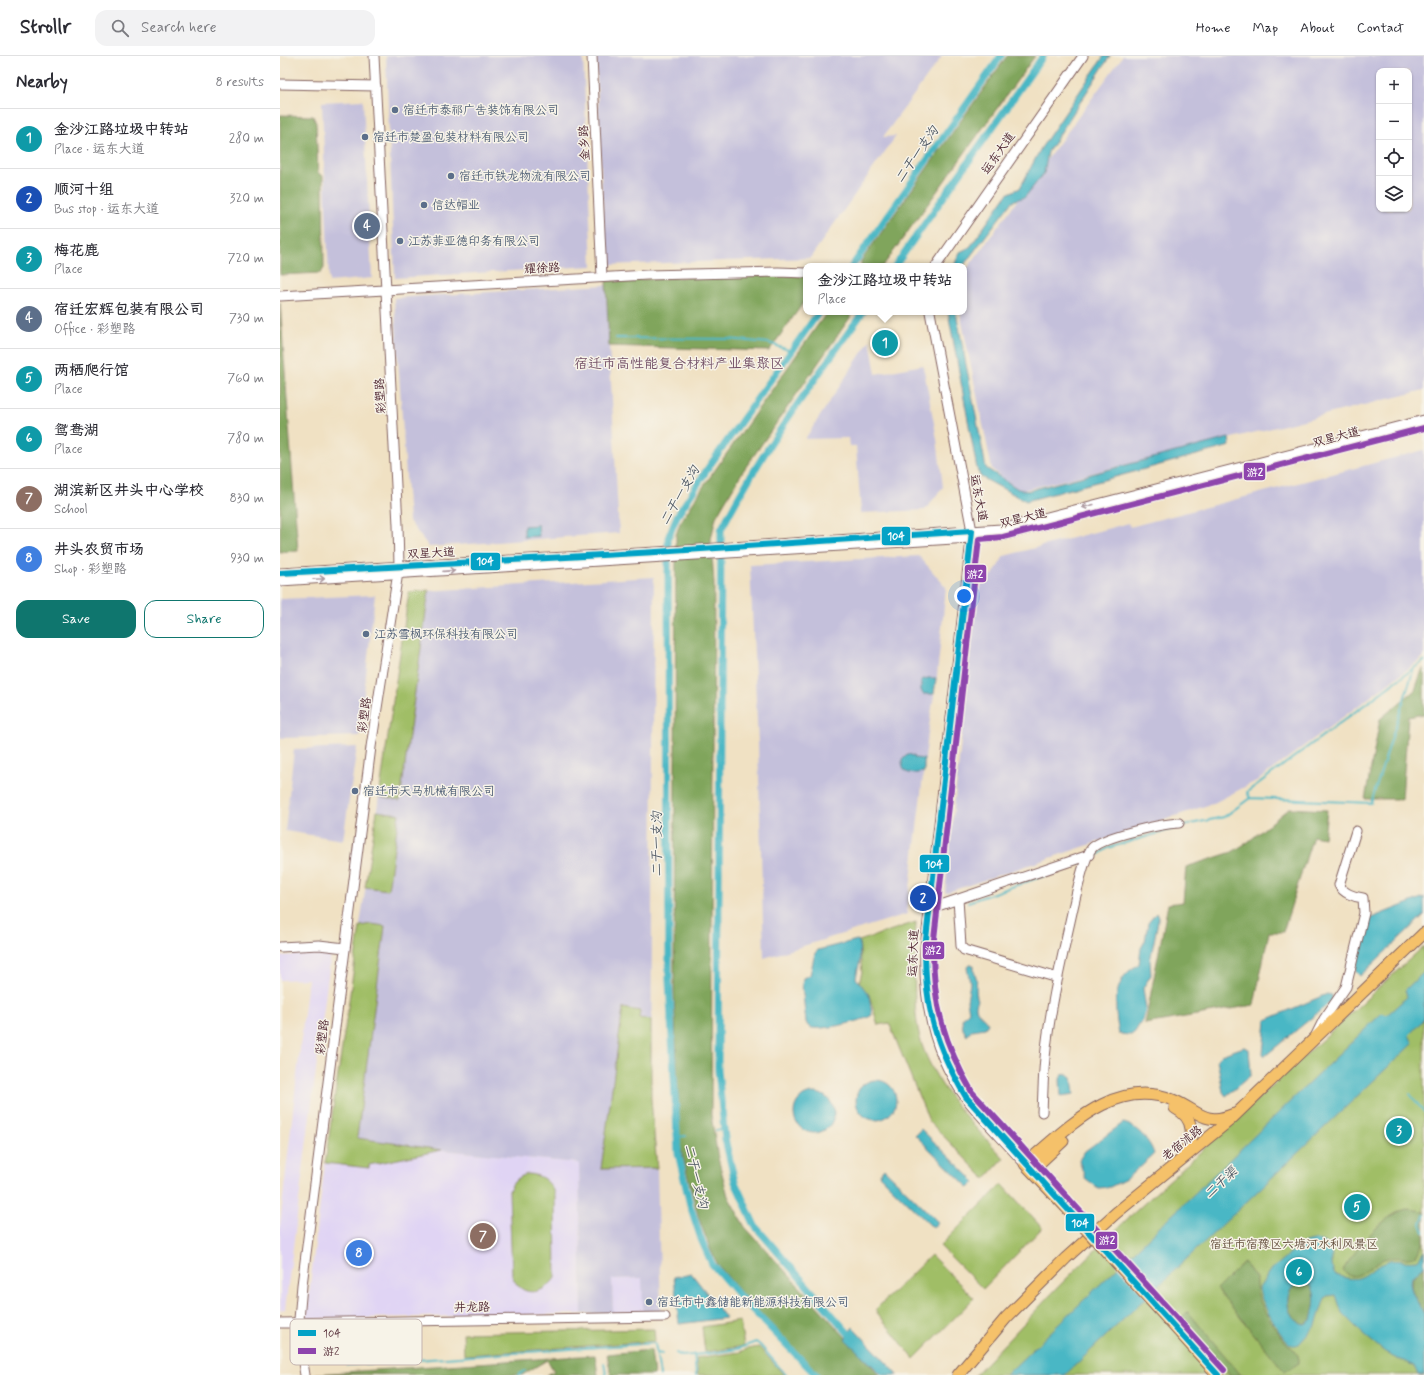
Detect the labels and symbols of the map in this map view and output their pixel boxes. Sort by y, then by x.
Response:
place label: 宿迁市泰祁广告装饰有限公司 [403,103,559,119]
marker: 宿迁市泰祁广告装饰有限公司 [390,105,400,115]
water label: 二干一支沟 [892,123,943,186]
street label: 金乡路 [576,125,594,161]
street label: 运东大道 [978,129,1019,178]
place label: 宿迁市楚盈包装材料有限公司 [373,130,529,146]
marker: 宿迁市楚盈包装材料有限公司 [360,132,370,142]
place label: 宿迁市铁龙物流有限公司 [459,169,591,185]
marker: 宿迁市铁龙物流有限公司 [446,171,456,181]
place label: 信达帽业 [432,198,480,214]
marker: 信达帽业 [419,200,429,210]
pin: 4 [354,211,380,241]
place label: 江苏菲亚德印务有限公司 [408,234,540,250]
marker: 江苏菲亚德印务有限公司 [395,236,405,246]
street label: 耀徐路 [524,260,560,278]
pin: 1 [872,328,898,358]
district label: 宿迁市高性能复合材料产业集聚区 [574,355,784,373]
street label: 彩塑路 [372,378,390,414]
street label: 双星大道 [1311,424,1362,452]
water label: 二干一支沟 [657,462,704,528]
line badge: 游2 [1243,462,1266,481]
text: 游2 [1247,466,1264,480]
street label: 运东大道 [966,473,990,523]
one-way arrow [1082,503,1095,511]
street label: 双星大道 [998,505,1048,533]
line badge: 104 [881,526,911,546]
text: 104 [887,530,905,544]
street label: 双星大道 [407,545,455,563]
line badge: 104 [470,552,501,571]
text: 104 [476,555,494,569]
line badge: 游2 [964,564,987,583]
one-way arrow [442,568,455,575]
text: 游2 [967,568,984,582]
one-way arrow [312,575,325,582]
your location [954,586,974,606]
place label: 江苏雪枫环保科技有限公司 [374,627,518,643]
marker: 江苏雪枫环保科技有限公司 [361,629,371,639]
street label: 彩塑路 [355,696,375,734]
place label: 宿迁市天马机械有限公司 [363,784,495,800]
marker: 宿迁市天马机械有限公司 [350,786,360,796]
water label: 二干一支沟 [649,811,666,877]
line badge: 104 [919,854,950,873]
text: 104 [925,858,943,872]
pin: 2 [910,883,936,913]
street label: 运东大道 [905,929,923,977]
line badge: 游2 [922,941,945,960]
text: 游2 [925,944,942,958]
street label: 彩塑路 [313,1018,333,1056]
pin: 3 [1386,1116,1412,1146]
street label: 老宿沭路 [1159,1122,1206,1165]
water label: 二干一支沟 [680,1143,711,1211]
water label: 二干渠 [1201,1163,1242,1203]
pin: 5 [1344,1192,1370,1222]
line badge: 104 [1065,1213,1095,1232]
text: 104 [1071,1217,1089,1231]
pin: 7 [470,1221,496,1251]
line badge: 游2 [1095,1231,1118,1250]
text: 游2 [1099,1234,1116,1248]
park label: 宿迁市宿豫区六塘河水利风景区 [1210,1237,1378,1253]
pin: 8 [346,1238,372,1268]
pin: 6 [1286,1257,1312,1287]
place label: 宿迁市中鑫储能新能源科技有限公司 [657,1295,849,1311]
marker: 宿迁市中鑫储能新能源科技有限公司 [644,1297,654,1307]
street label: 井龙路 [454,1300,490,1316]
legend [290,1319,422,1365]
text: 104 [323,1327,341,1341]
text: 游2 [323,1345,340,1359]

